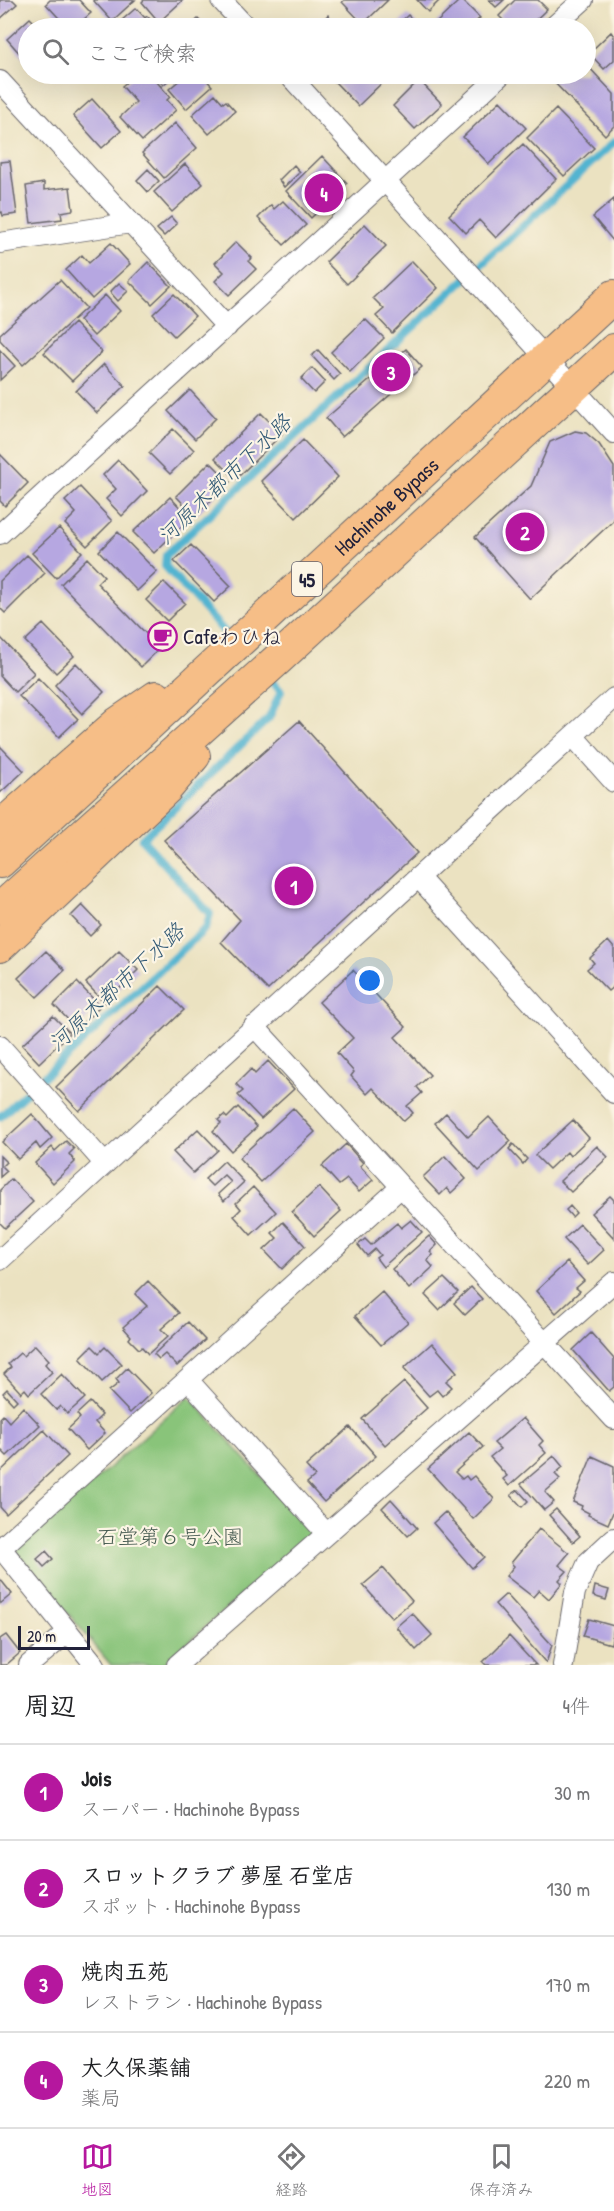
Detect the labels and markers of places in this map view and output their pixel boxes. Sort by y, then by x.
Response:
pin: 4 [304,170,344,216]
pin: 3 [372,350,410,394]
pin: 2 [506,510,544,554]
cafe icon: Cafeわひね [146,620,178,652]
place label: Cafeわひね [183,622,282,651]
pin: 1 [274,864,314,908]

